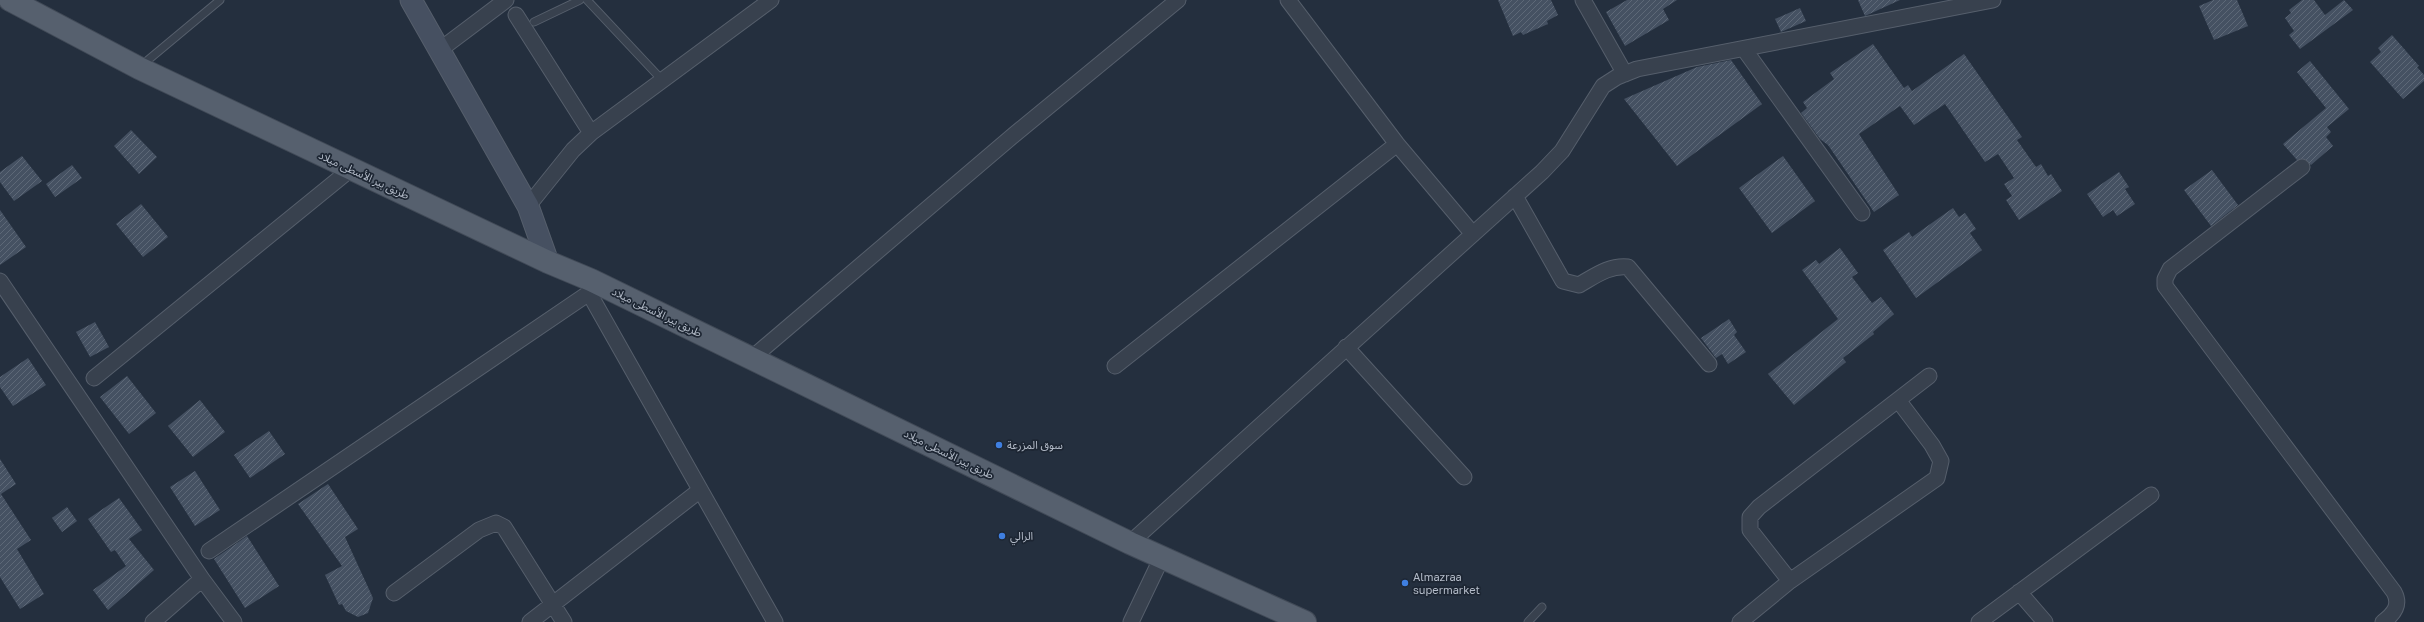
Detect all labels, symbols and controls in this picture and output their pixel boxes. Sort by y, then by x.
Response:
street label: طريق بير الأسطى ميلاد [316,148,412,202]
street label: طريق بير الأسطى ميلاد [610,284,704,340]
street label: طريق بير الأسطى ميلاد [902,426,996,482]
place label: سوق المزرعة [1007,438,1063,452]
marker: سوق المزرعة [994,440,1004,450]
place label: الرالي [1010,529,1033,546]
marker: الرالي [997,531,1007,541]
place label: Almazraa supermarket [1413,570,1480,596]
marker: Almazraa supermarket [1400,578,1410,588]

